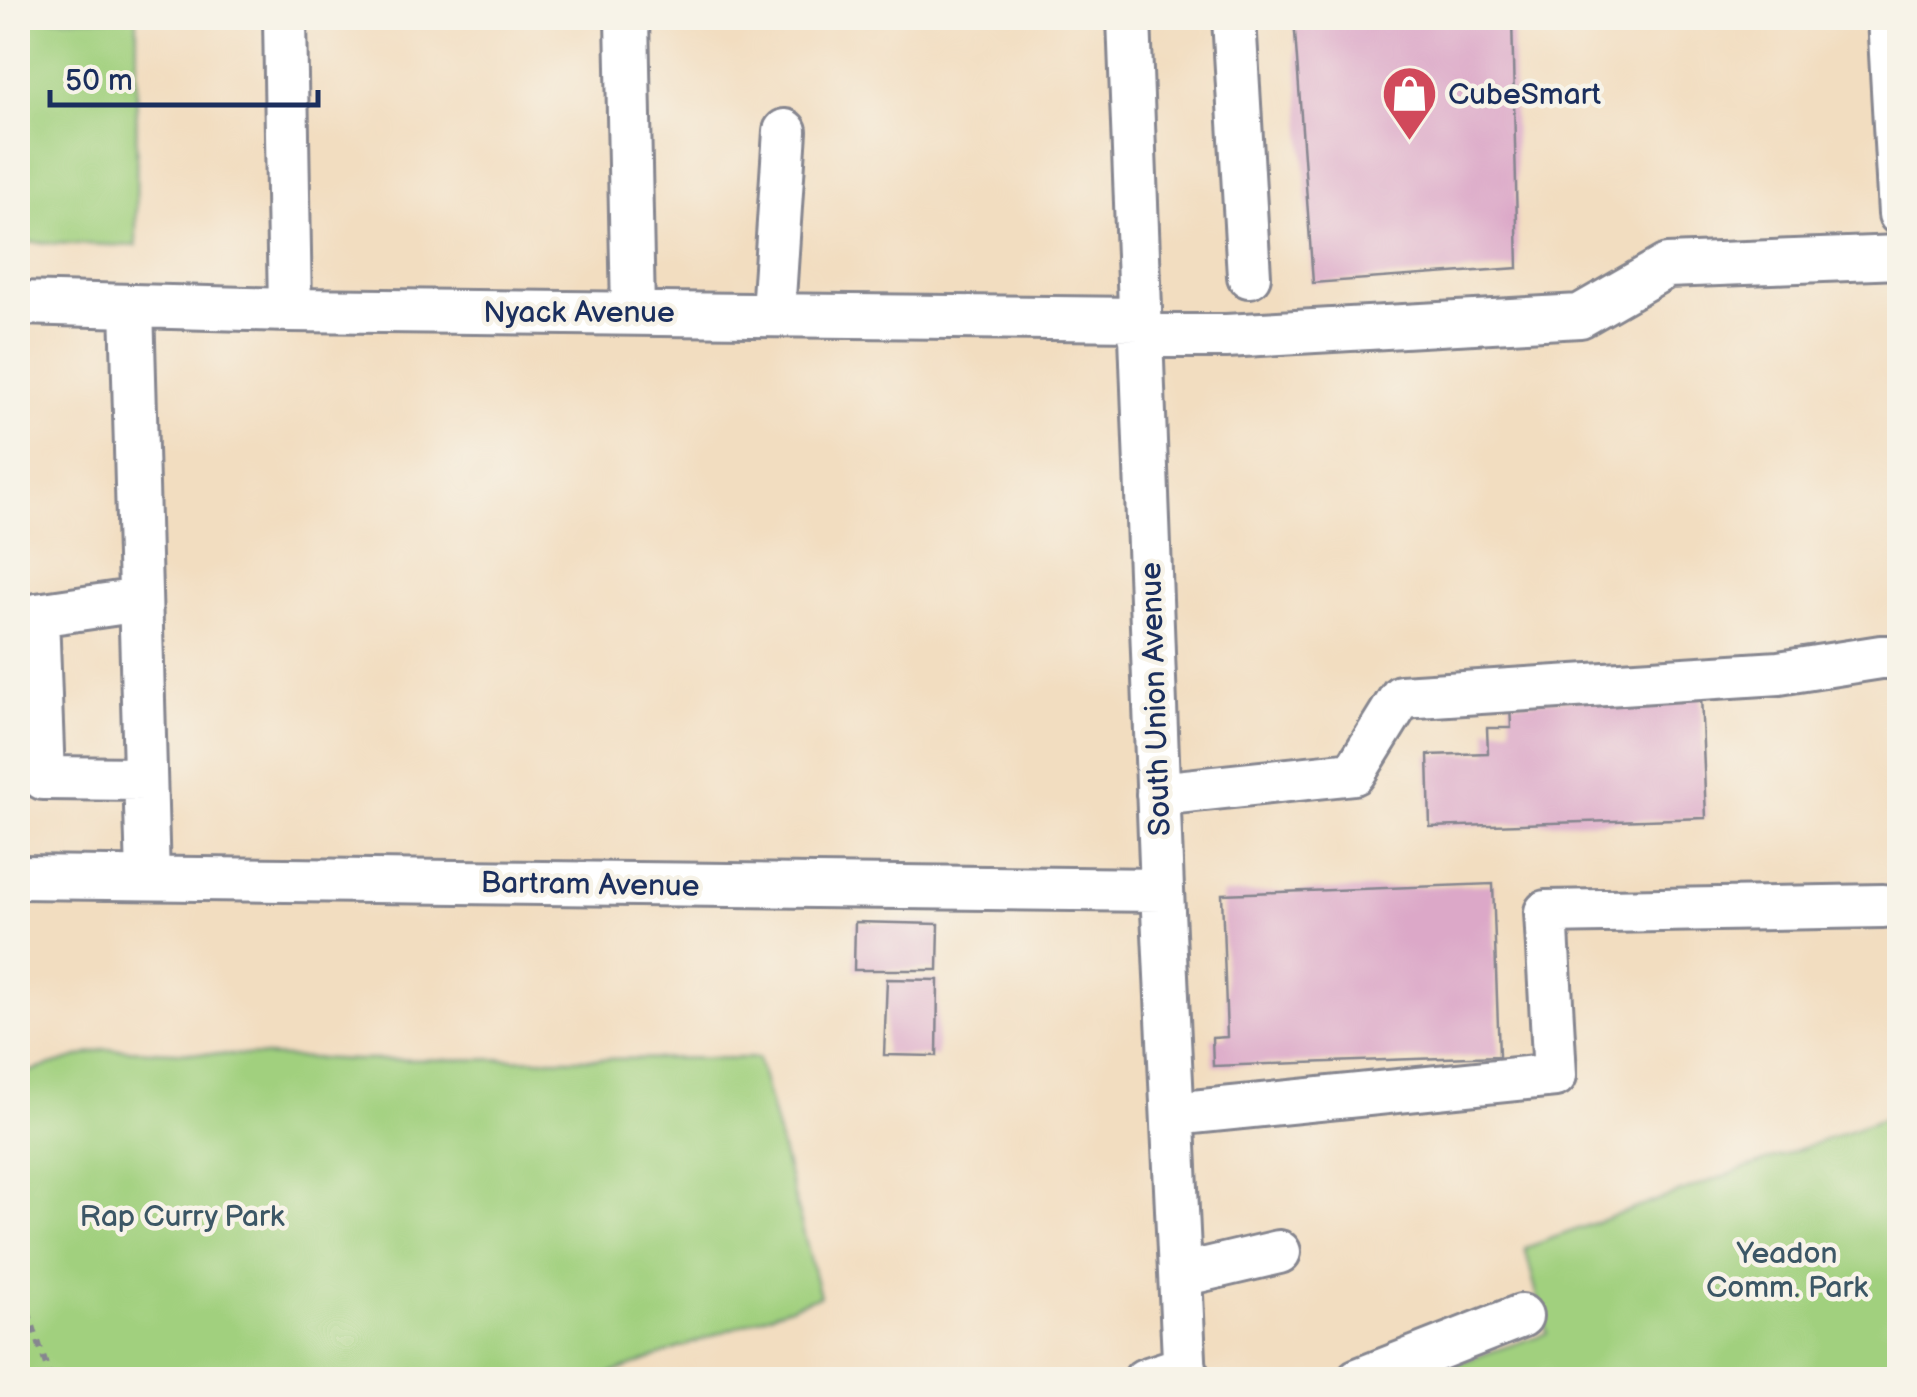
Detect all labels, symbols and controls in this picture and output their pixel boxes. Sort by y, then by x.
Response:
scale bar [50,45,318,107]
text: 50 m [65,63,133,99]
shop icon: CubeSmart [1379,64,1439,143]
place label: CubeSmart [1448,77,1601,113]
street label: Nyack Avenue [483,295,675,331]
street label: South Union Avenue [1133,561,1179,837]
street label: Bartram Avenue [480,865,700,905]
park label: Rap Curry Park [80,1199,285,1235]
park label: Yeadon Comm. Park [1706,1236,1868,1306]

